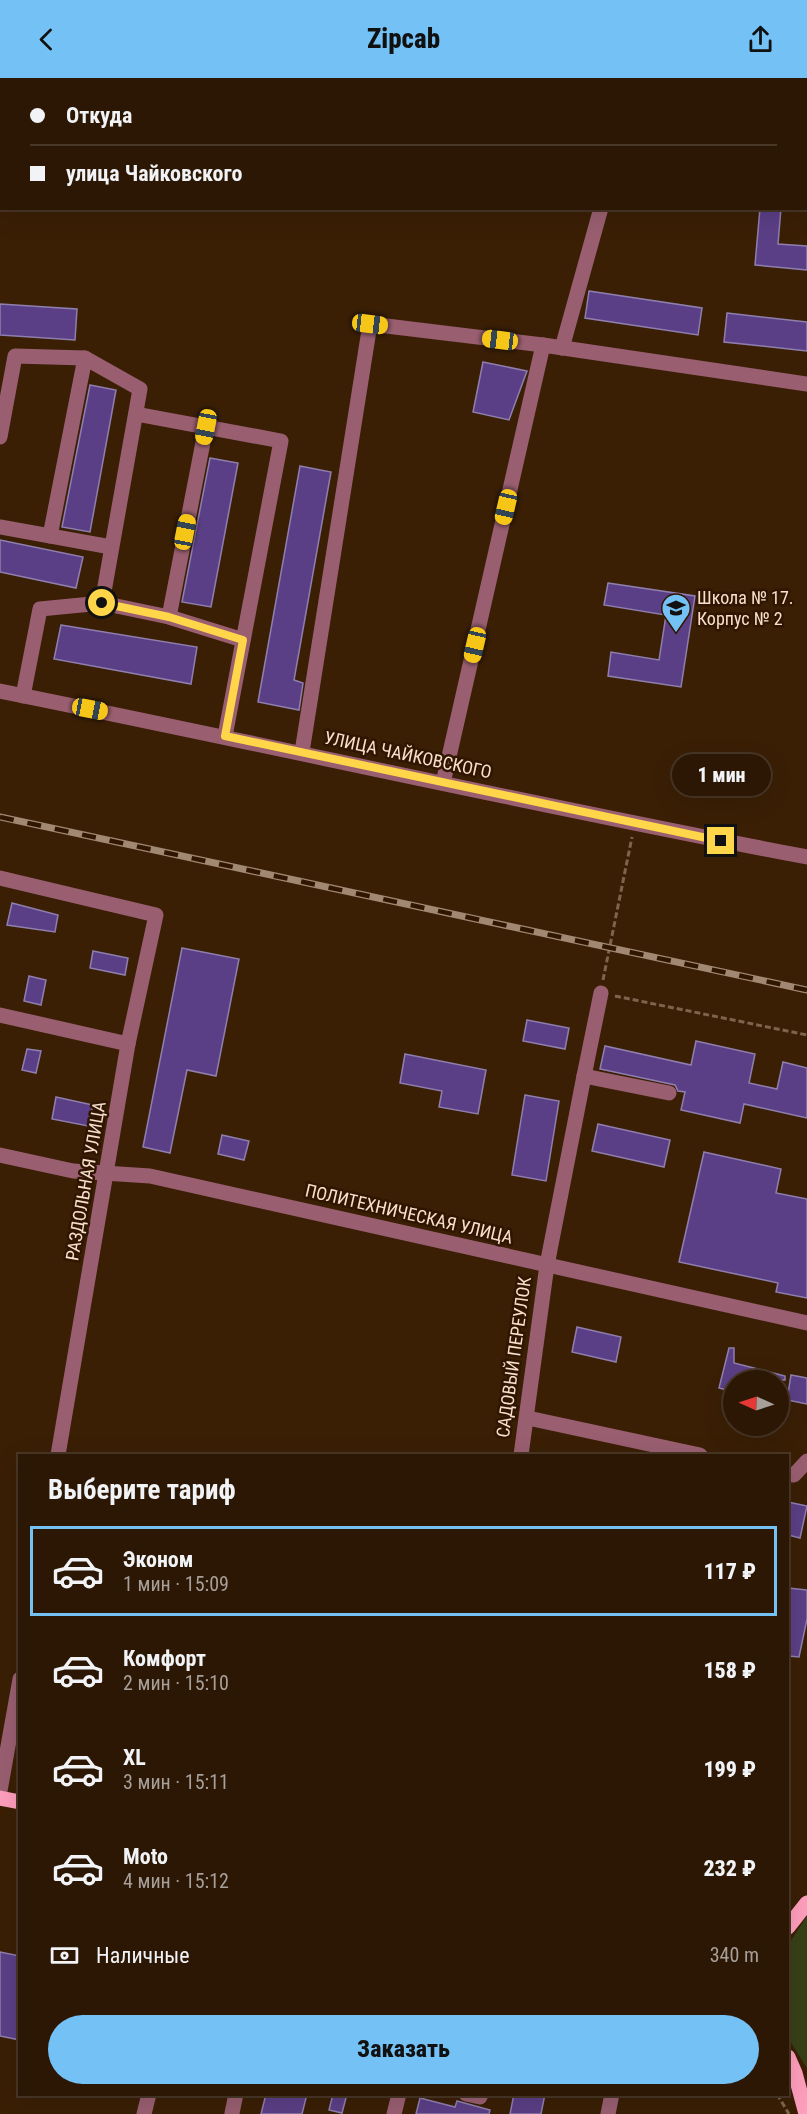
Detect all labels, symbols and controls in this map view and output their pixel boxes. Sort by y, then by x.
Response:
icon: back [30,23,63,56]
text: Zipcab [367,23,440,55]
icon: share [744,23,777,56]
text: Откуда [66,103,132,128]
text: улица Чайковского [66,161,242,186]
car [351,313,389,335]
car [481,329,519,351]
car [194,408,218,446]
car [493,487,519,527]
car [173,513,197,551]
place label: Школа № 17. Корпус № 2 [697,587,794,629]
route start [88,589,115,616]
school or university icon: Школа № 17. Корпус № 2 [660,592,692,634]
car [462,625,488,665]
car [71,697,109,721]
street label: УЛИЦА ЧАЙКОВСКОГО [322,727,494,783]
callout: 1 мин [672,754,771,796]
text: 1 мин [698,763,745,787]
route end [707,827,734,854]
street label: РАЗДОЛЬНАЯ УЛИЦА [61,1099,110,1262]
street label: ПОЛИТЕХНИЧЕСКАЯ УЛИЦА [303,1179,516,1248]
street label: САДОВЫЙ ПЕРЕУЛОК [492,1275,535,1439]
north arrow [723,1370,789,1436]
map controls [723,1370,789,1436]
text: Выберите тариф [48,1474,236,1506]
icon: car [51,1544,105,1598]
text: Эконом [123,1547,193,1572]
text: 117 ₽ [703,1559,756,1584]
text: 1 мин · 15:09 [123,1572,229,1596]
icon: car [51,1643,105,1697]
text: Комфорт [123,1646,206,1671]
text: 158 ₽ [703,1658,756,1683]
text: 2 мин · 15:10 [123,1671,229,1695]
icon: car [51,1742,105,1796]
text: XL [123,1745,146,1770]
text: 199 ₽ [703,1757,756,1782]
text: 3 мин · 15:11 [123,1770,229,1794]
icon: car [51,1841,105,1895]
text: Moto [123,1844,168,1869]
text: 232 ₽ [703,1856,756,1881]
text: 4 мин · 15:12 [123,1869,229,1893]
icon: cash [48,1939,81,1972]
text: Наличные [96,1943,190,1968]
text: 340 m [710,1943,759,1967]
button: Заказать [48,2015,759,2084]

